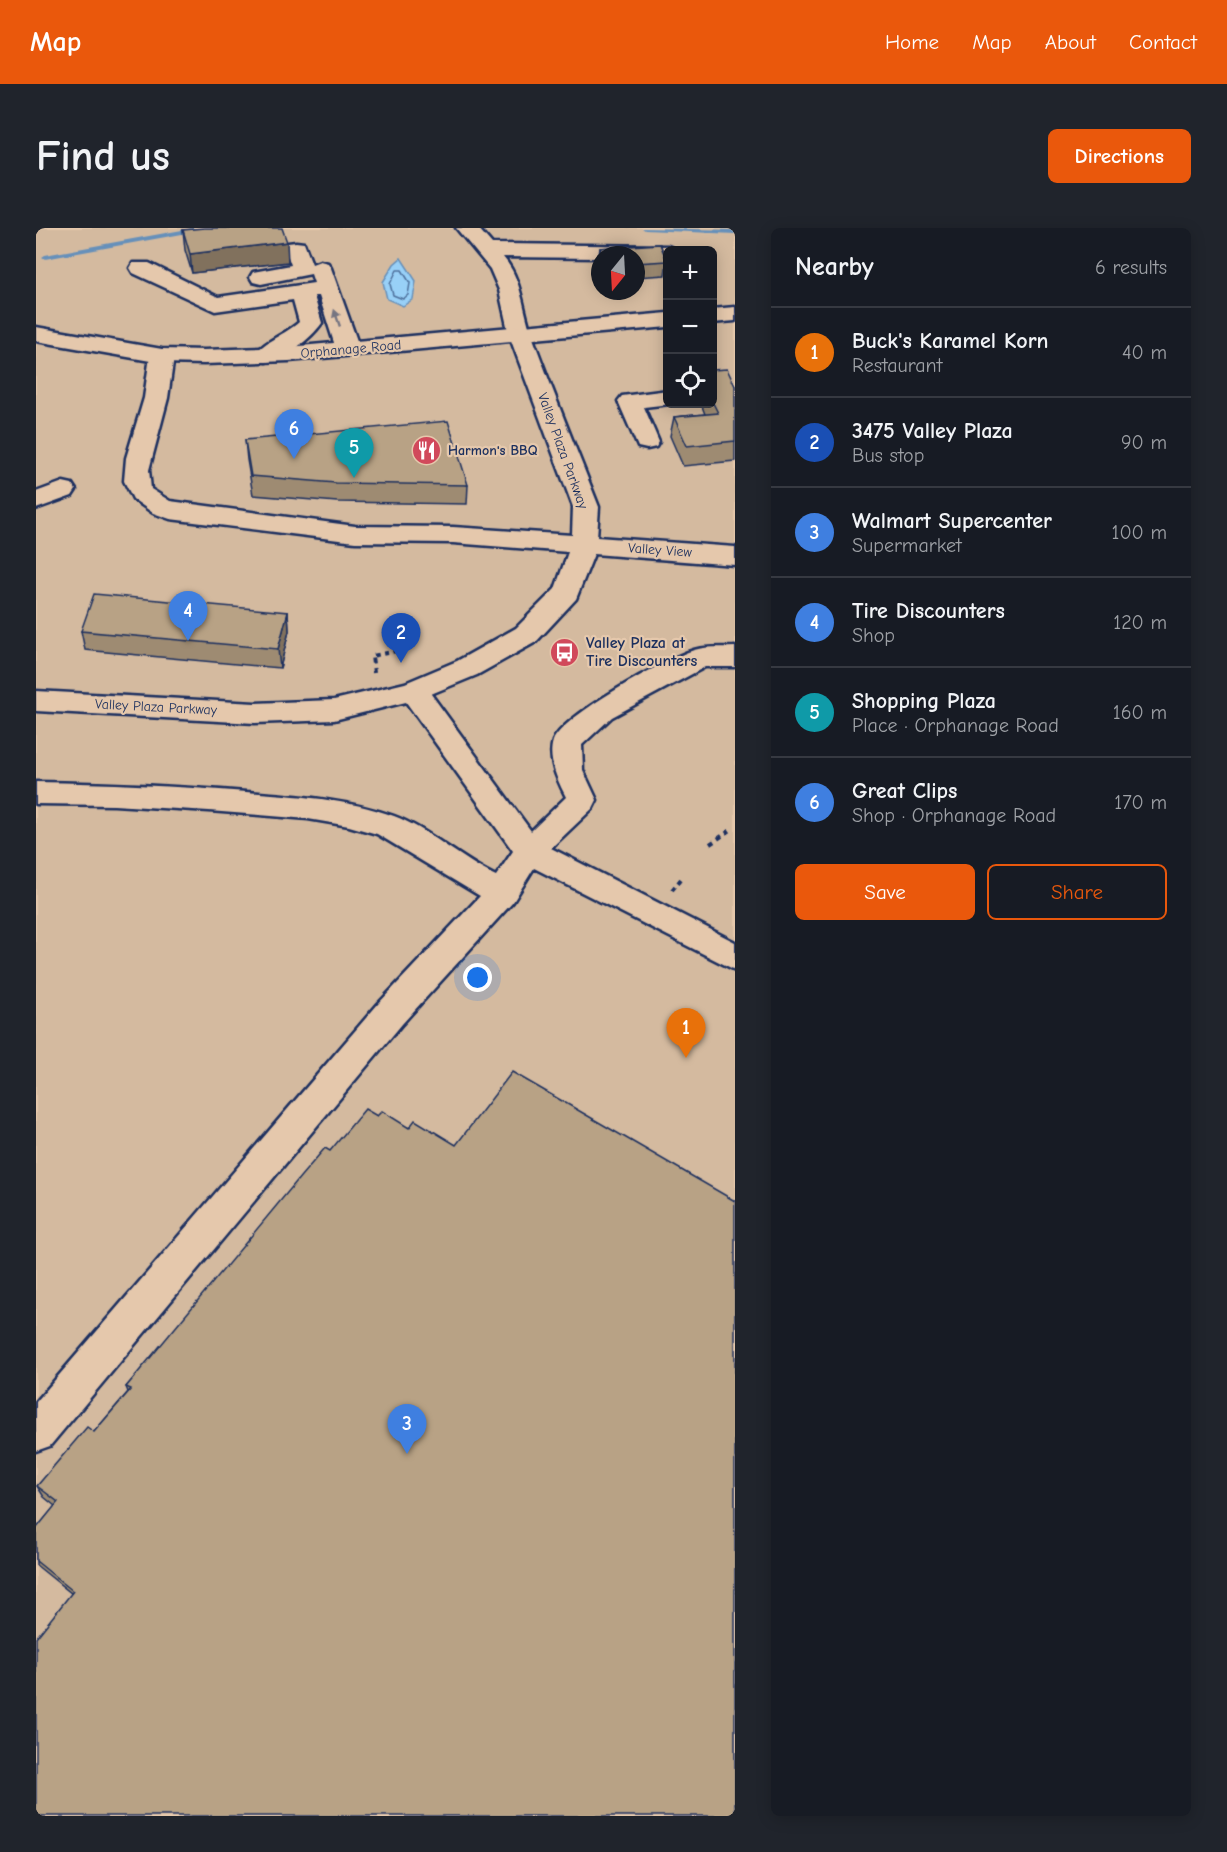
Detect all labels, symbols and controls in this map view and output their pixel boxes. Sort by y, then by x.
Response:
text: Map [30,26,81,58]
text: Home [885,30,939,54]
text: Map [972,30,1012,54]
text: About [1045,30,1096,54]
text: Contact [1129,30,1197,54]
button: Directions [1048,129,1191,183]
text: Find us [36,132,170,181]
north arrow [591,246,645,300]
map controls [663,246,717,408]
button: + [663,246,717,300]
text: Nearby [795,252,874,282]
text: 6 results [1095,256,1167,279]
button: − [663,300,717,354]
one-way arrow [332,309,342,327]
text: Buck's Karamel Korn [852,328,1048,354]
street label: Orphanage Road [300,336,402,362]
text: 1 [811,341,818,364]
text: 40 m [1122,341,1167,364]
button: locate [663,354,717,408]
text: Restaurant [852,354,942,377]
street label: Valley Plaza Parkway [534,391,592,512]
pin: 6 [274,410,314,459]
text: 3475 Valley Plaza [852,418,1013,444]
pin: 5 [334,428,374,478]
text: 2 [810,431,819,454]
text: 90 m [1121,431,1167,454]
restaurant icon: Harmon's BBQ [411,434,443,466]
place label: Harmon's BBQ [448,442,538,459]
text: Bus stop [852,444,924,467]
text: Walmart Supercenter [852,508,1052,534]
text: 3 [810,521,819,544]
text: 100 m [1112,521,1167,544]
text: Supermarket [852,534,962,557]
street label: Valley View [627,539,693,561]
pin: 4 [168,592,208,641]
text: Tire Discounters [852,598,1005,624]
text: 4 [810,611,819,634]
text: 120 m [1113,611,1167,634]
pin: 2 [382,614,421,663]
text: Shop [852,624,895,647]
place label: Valley Plaza at Tire Discounters [586,634,697,670]
bus stop icon: Valley Plaza at Tire Discounters [549,636,581,668]
text: Shopping Plaza [852,688,996,714]
street label: Valley Plaza Parkway [95,695,218,719]
text: 5 [809,701,820,724]
text: 160 m [1113,701,1167,724]
text: Place · Orphanage Road [852,714,1059,737]
text: Great Clips [852,778,957,804]
text: 6 [809,791,820,814]
text: 170 m [1114,791,1167,814]
text: Shop · Orphanage Road [852,804,1056,827]
button: Save [795,864,975,920]
button: Share [987,864,1167,920]
your location [463,963,492,992]
pin: 1 [666,1008,706,1058]
pin: 3 [388,1404,427,1454]

